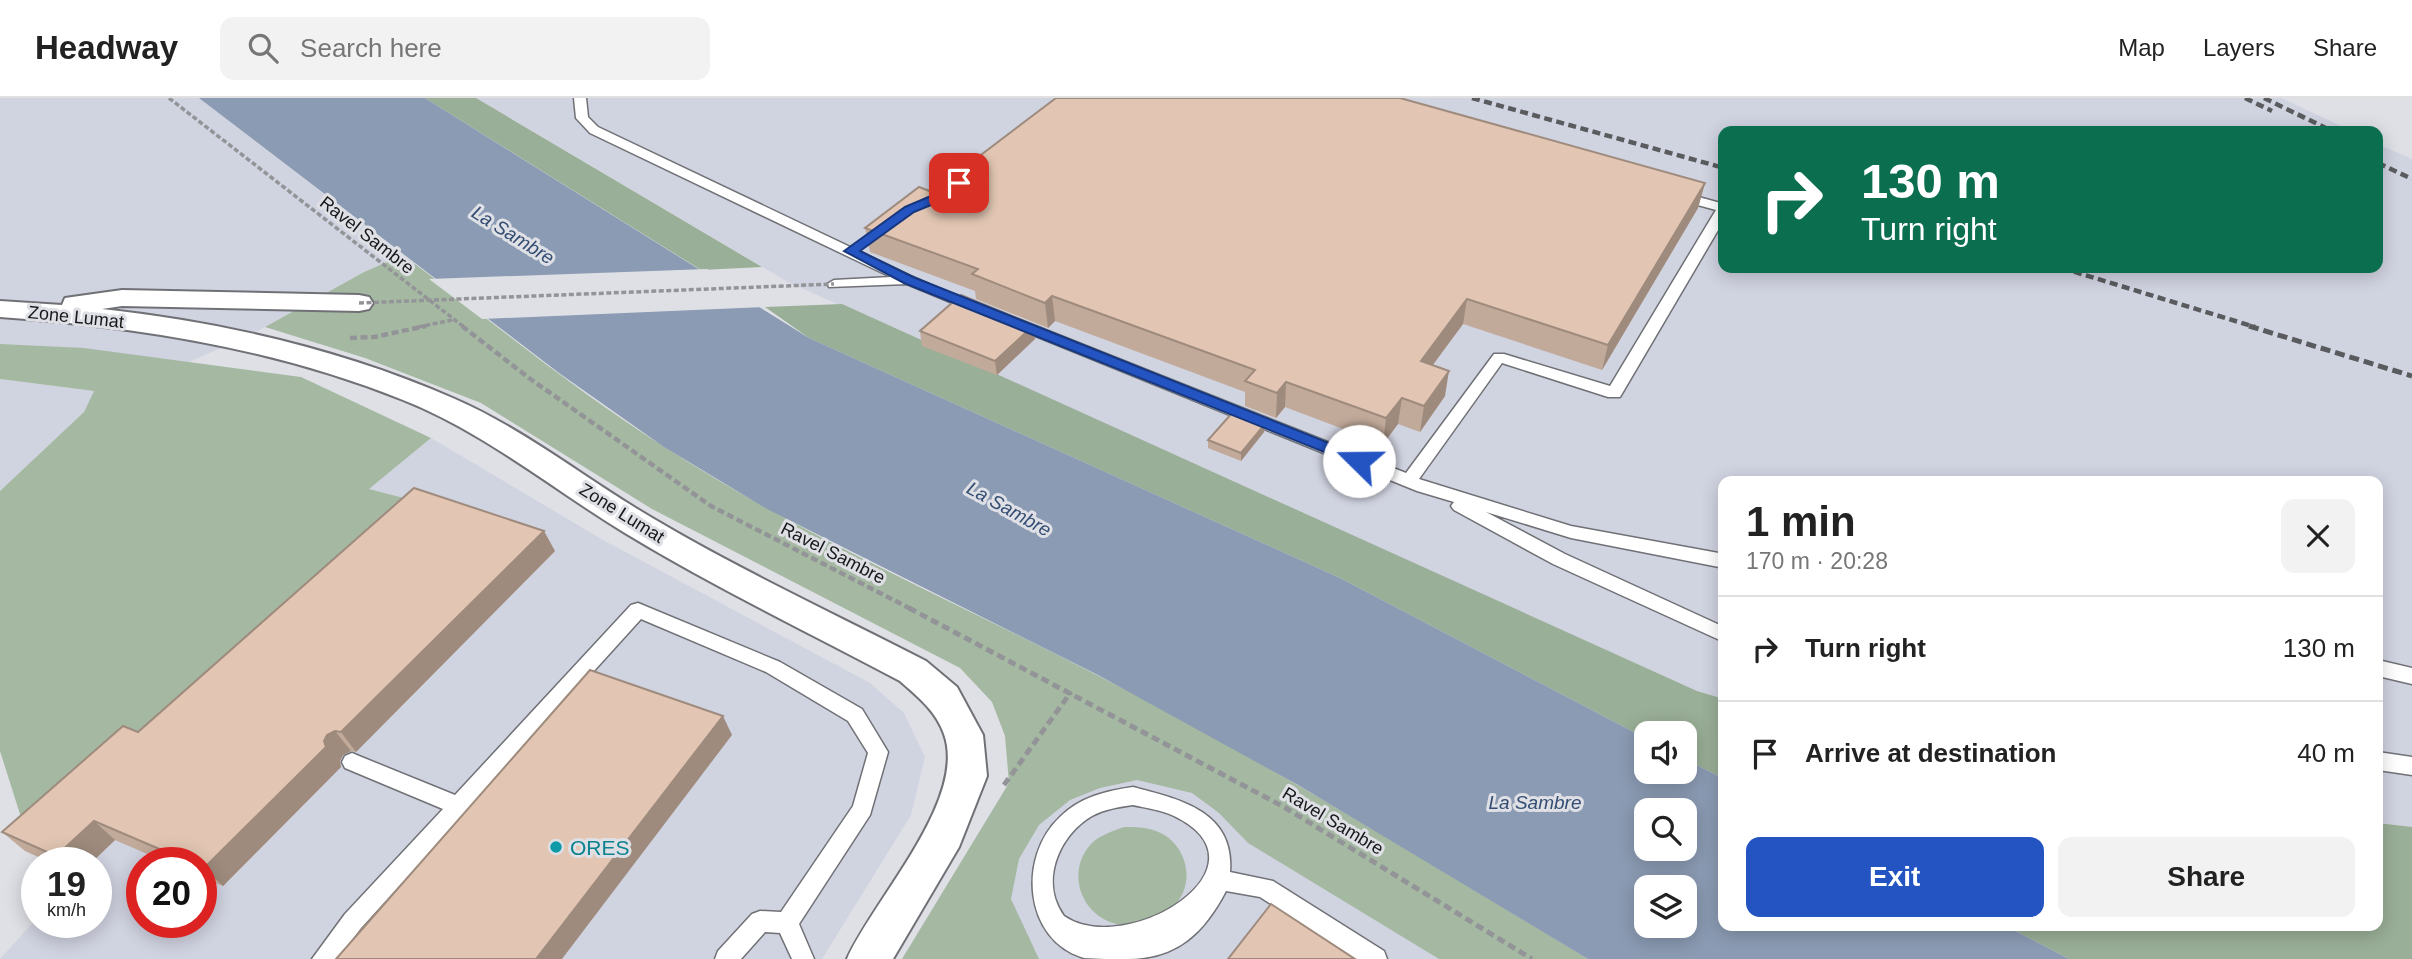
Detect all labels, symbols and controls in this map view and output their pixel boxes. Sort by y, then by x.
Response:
search box [220,17,710,80]
text: Headway [35,29,178,66]
icon: search [244,29,282,67]
text: Search here [300,33,442,63]
text: Map [2118,34,2165,61]
text: Layers [2203,34,2275,61]
text: Share [2313,34,2377,61]
pin [929,153,989,213]
icon: right [1746,154,1837,245]
text: 130 m [1861,154,2000,208]
icon: arrive [940,164,978,202]
street label: Ravel Sambre [316,192,418,278]
water label: La Sambre [468,201,558,269]
text: Turn right [1861,211,1997,247]
street label: Zone Lumat [27,302,125,332]
position arrow [1322,424,1396,498]
water label: La Sambre [963,477,1055,541]
street label: Zone Lumat [576,479,668,547]
text: 1 min [1746,498,1856,545]
button: close [2281,499,2355,573]
street label: Ravel Sambre [778,518,888,588]
text: 170 m · 20:28 [1746,548,1888,574]
icon: right [1746,630,1784,668]
text: Turn right [1805,633,1926,663]
text: 130 m [2283,633,2355,663]
map controls [1634,721,1697,938]
button: sound [1634,721,1697,784]
icon: arrive [1746,735,1784,773]
text: Arrive at destination [1805,738,2056,768]
text: 40 m [2297,738,2355,768]
street label: Ravel Sambre [1279,783,1387,859]
water label: La Sambre [1489,792,1581,813]
button: search [1634,798,1697,861]
place label: ORES [570,836,630,859]
button: Exit [1746,837,2044,917]
button: Share [2058,837,2355,917]
marker: ORES [548,839,564,855]
speed limit sign: 20 [126,847,217,938]
text: 19 [47,864,86,903]
button: layers [1634,875,1697,938]
text: km/h [47,900,86,920]

